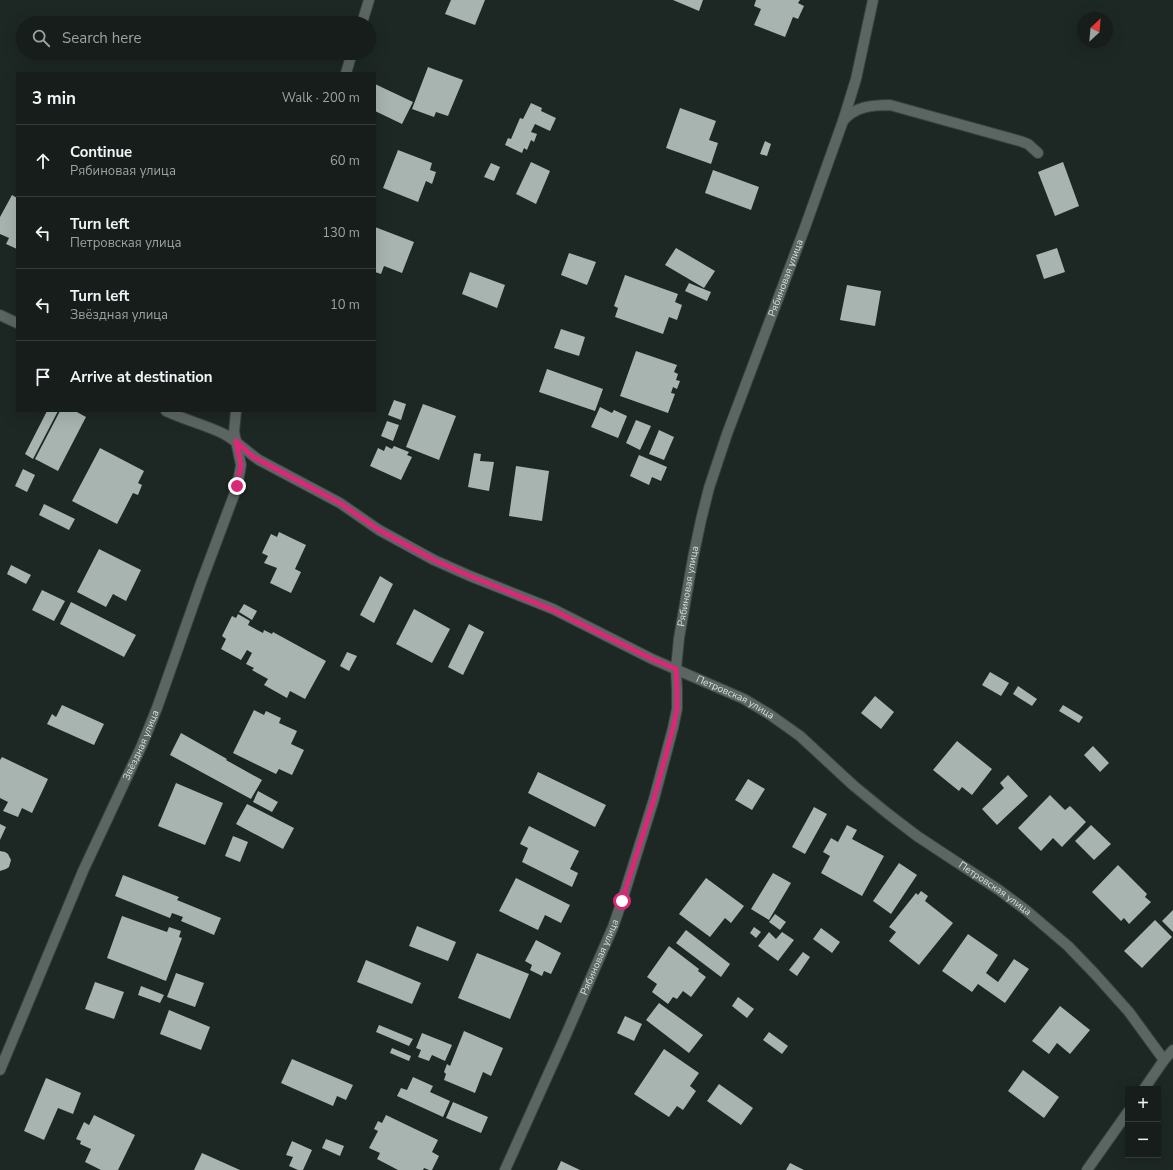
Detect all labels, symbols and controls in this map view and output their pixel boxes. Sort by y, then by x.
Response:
north arrow [1077,12,1113,48]
search box [16,16,376,60]
icon: search [30,27,52,49]
text: Search here [62,28,142,48]
text: 3 min [32,87,76,110]
text: Walk · 200 m [282,89,360,107]
text: Continue [70,142,132,162]
icon: ahead [32,150,54,172]
text: 60 m [330,152,360,170]
text: Рябиновая улица [70,162,176,180]
text: Turn left [70,214,129,234]
icon: left [32,222,54,244]
text: 130 m [322,224,360,242]
text: Петровская улица [70,234,181,252]
street label: Рябиновая улица [765,237,807,319]
text: Turn left [70,286,129,306]
icon: left [32,294,54,316]
text: 10 m [330,296,360,314]
text: Звёздная улица [70,306,168,324]
icon: arrive [32,366,54,388]
text: Arrive at destination [70,367,213,387]
route end [228,477,246,495]
street label: Рябиновая улица [674,545,702,628]
street label: Петровская улица [694,672,777,723]
street label: Звёздная улица [119,708,162,783]
street label: Петровская улица [956,858,1034,919]
route start [613,892,631,910]
street label: Рябиновая улица [577,917,622,997]
map controls [1125,1086,1161,1158]
button: + [1125,1086,1161,1122]
button: − [1125,1122,1161,1158]

